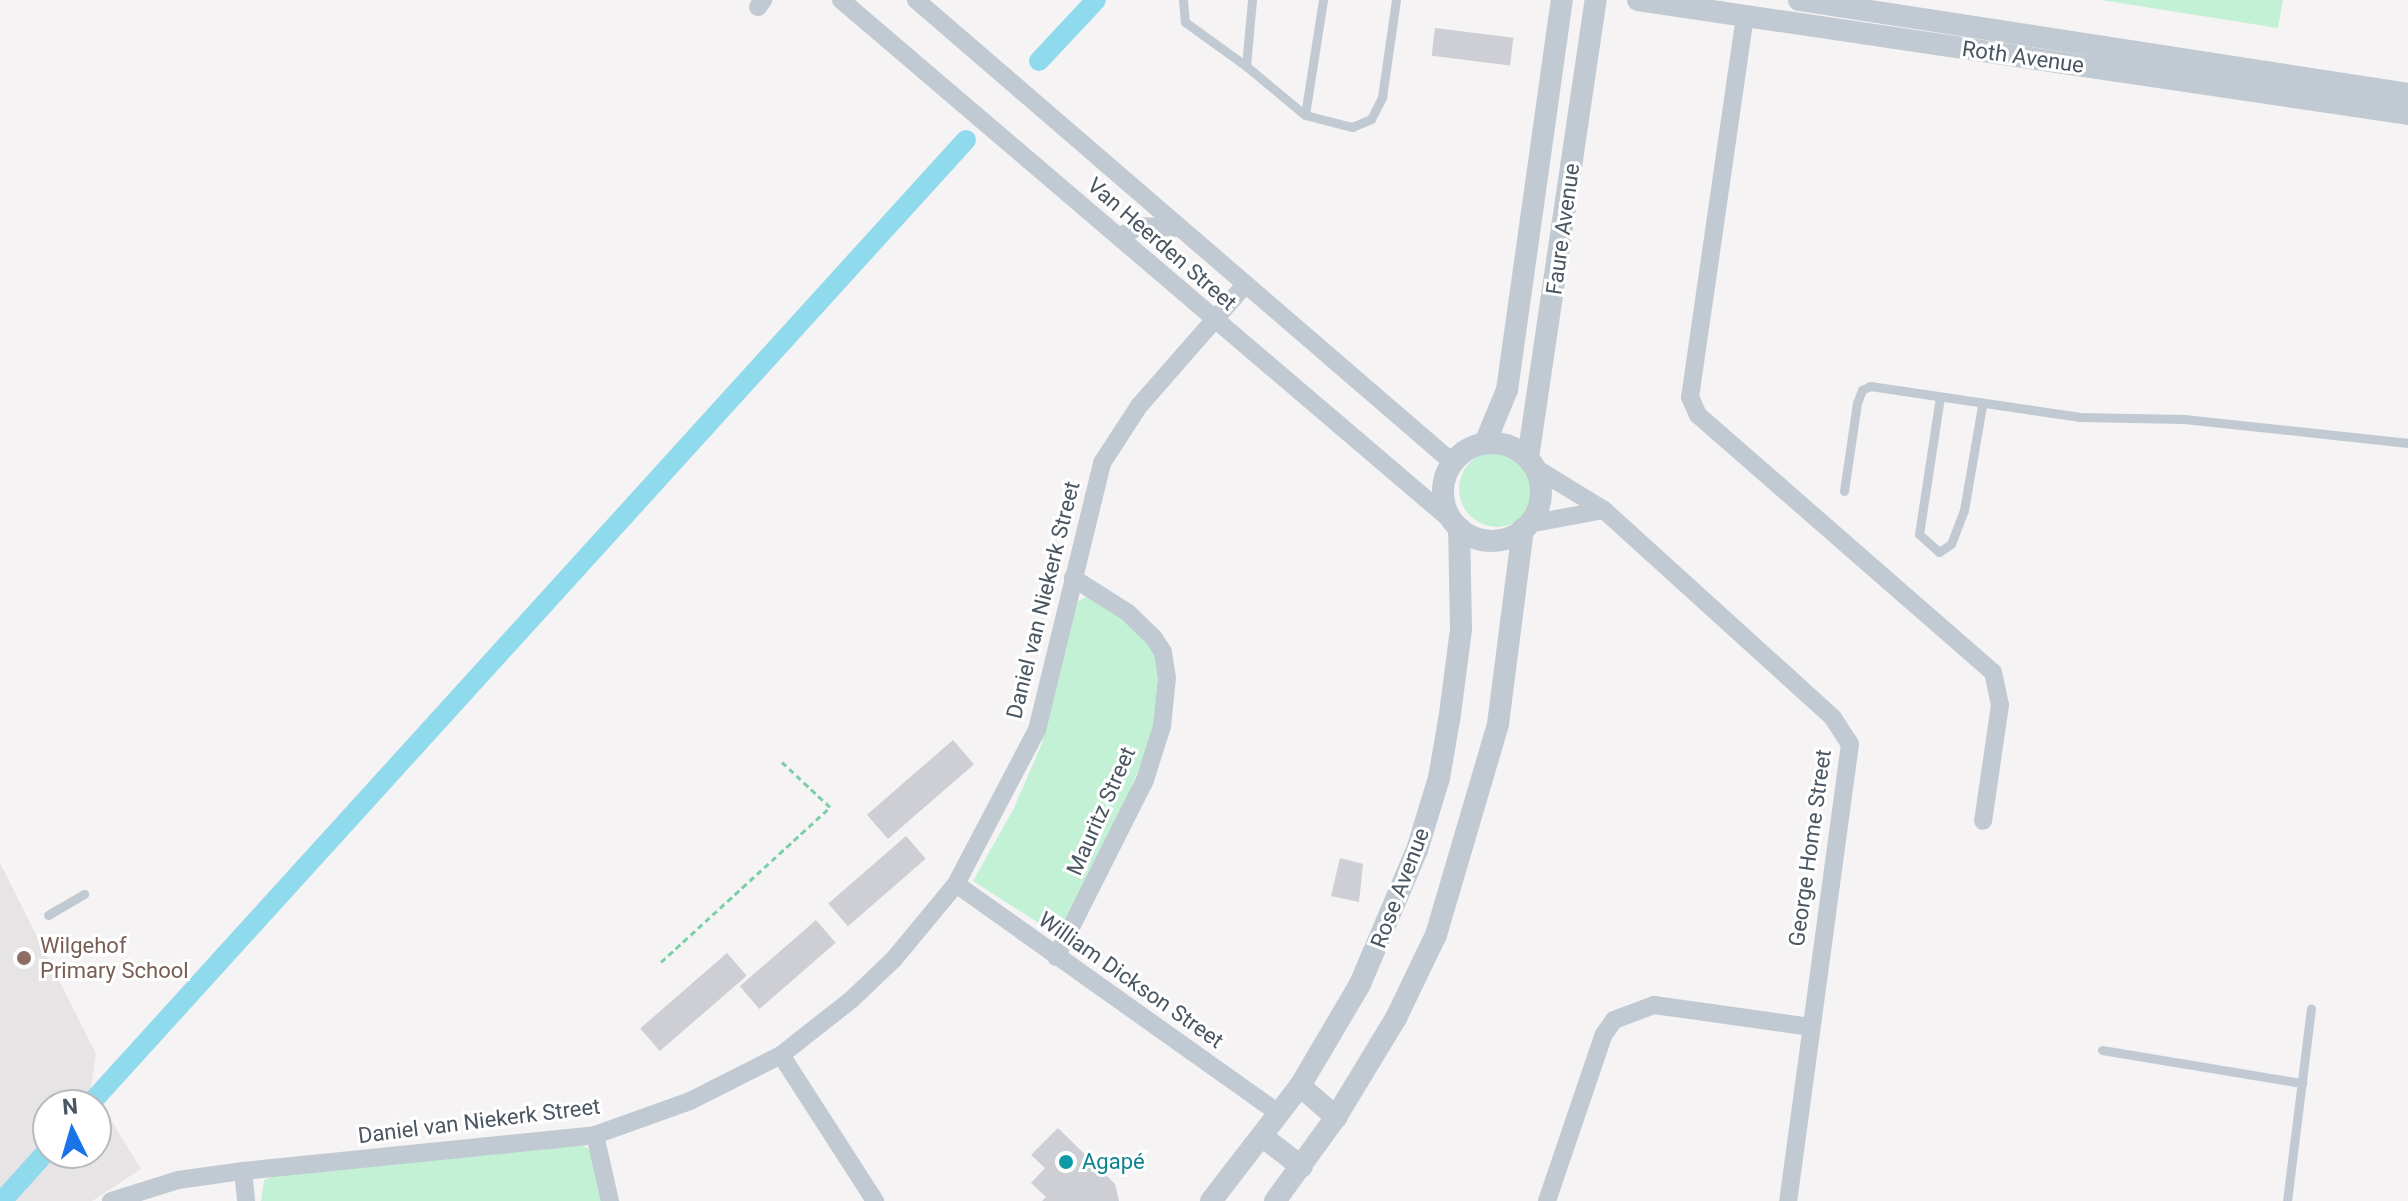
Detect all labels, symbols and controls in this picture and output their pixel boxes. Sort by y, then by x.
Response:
street label: Roth Avenue [1960,35,2086,79]
street label: Faure Avenue [1541,162,1585,296]
street label: Van Heerden Street [1082,172,1242,316]
street label: Daniel van Niekerk Street [1001,478,1085,722]
street label: Mauritz Street [1061,743,1141,879]
street label: George Home Street [1783,748,1837,948]
street label: Rose Avenue [1365,824,1435,952]
street label: William Dickson Street [1033,906,1229,1054]
place label: Wilgehof Primary School [40,932,189,984]
marker: Wilgehof Primary School [15,949,33,967]
north arrow [32,1089,112,1169]
text: N [61,1093,79,1120]
street label: Daniel van Niekerk Street [356,1093,602,1149]
place label: Agapé [1082,1149,1145,1175]
marker: Agapé [1057,1153,1075,1171]

